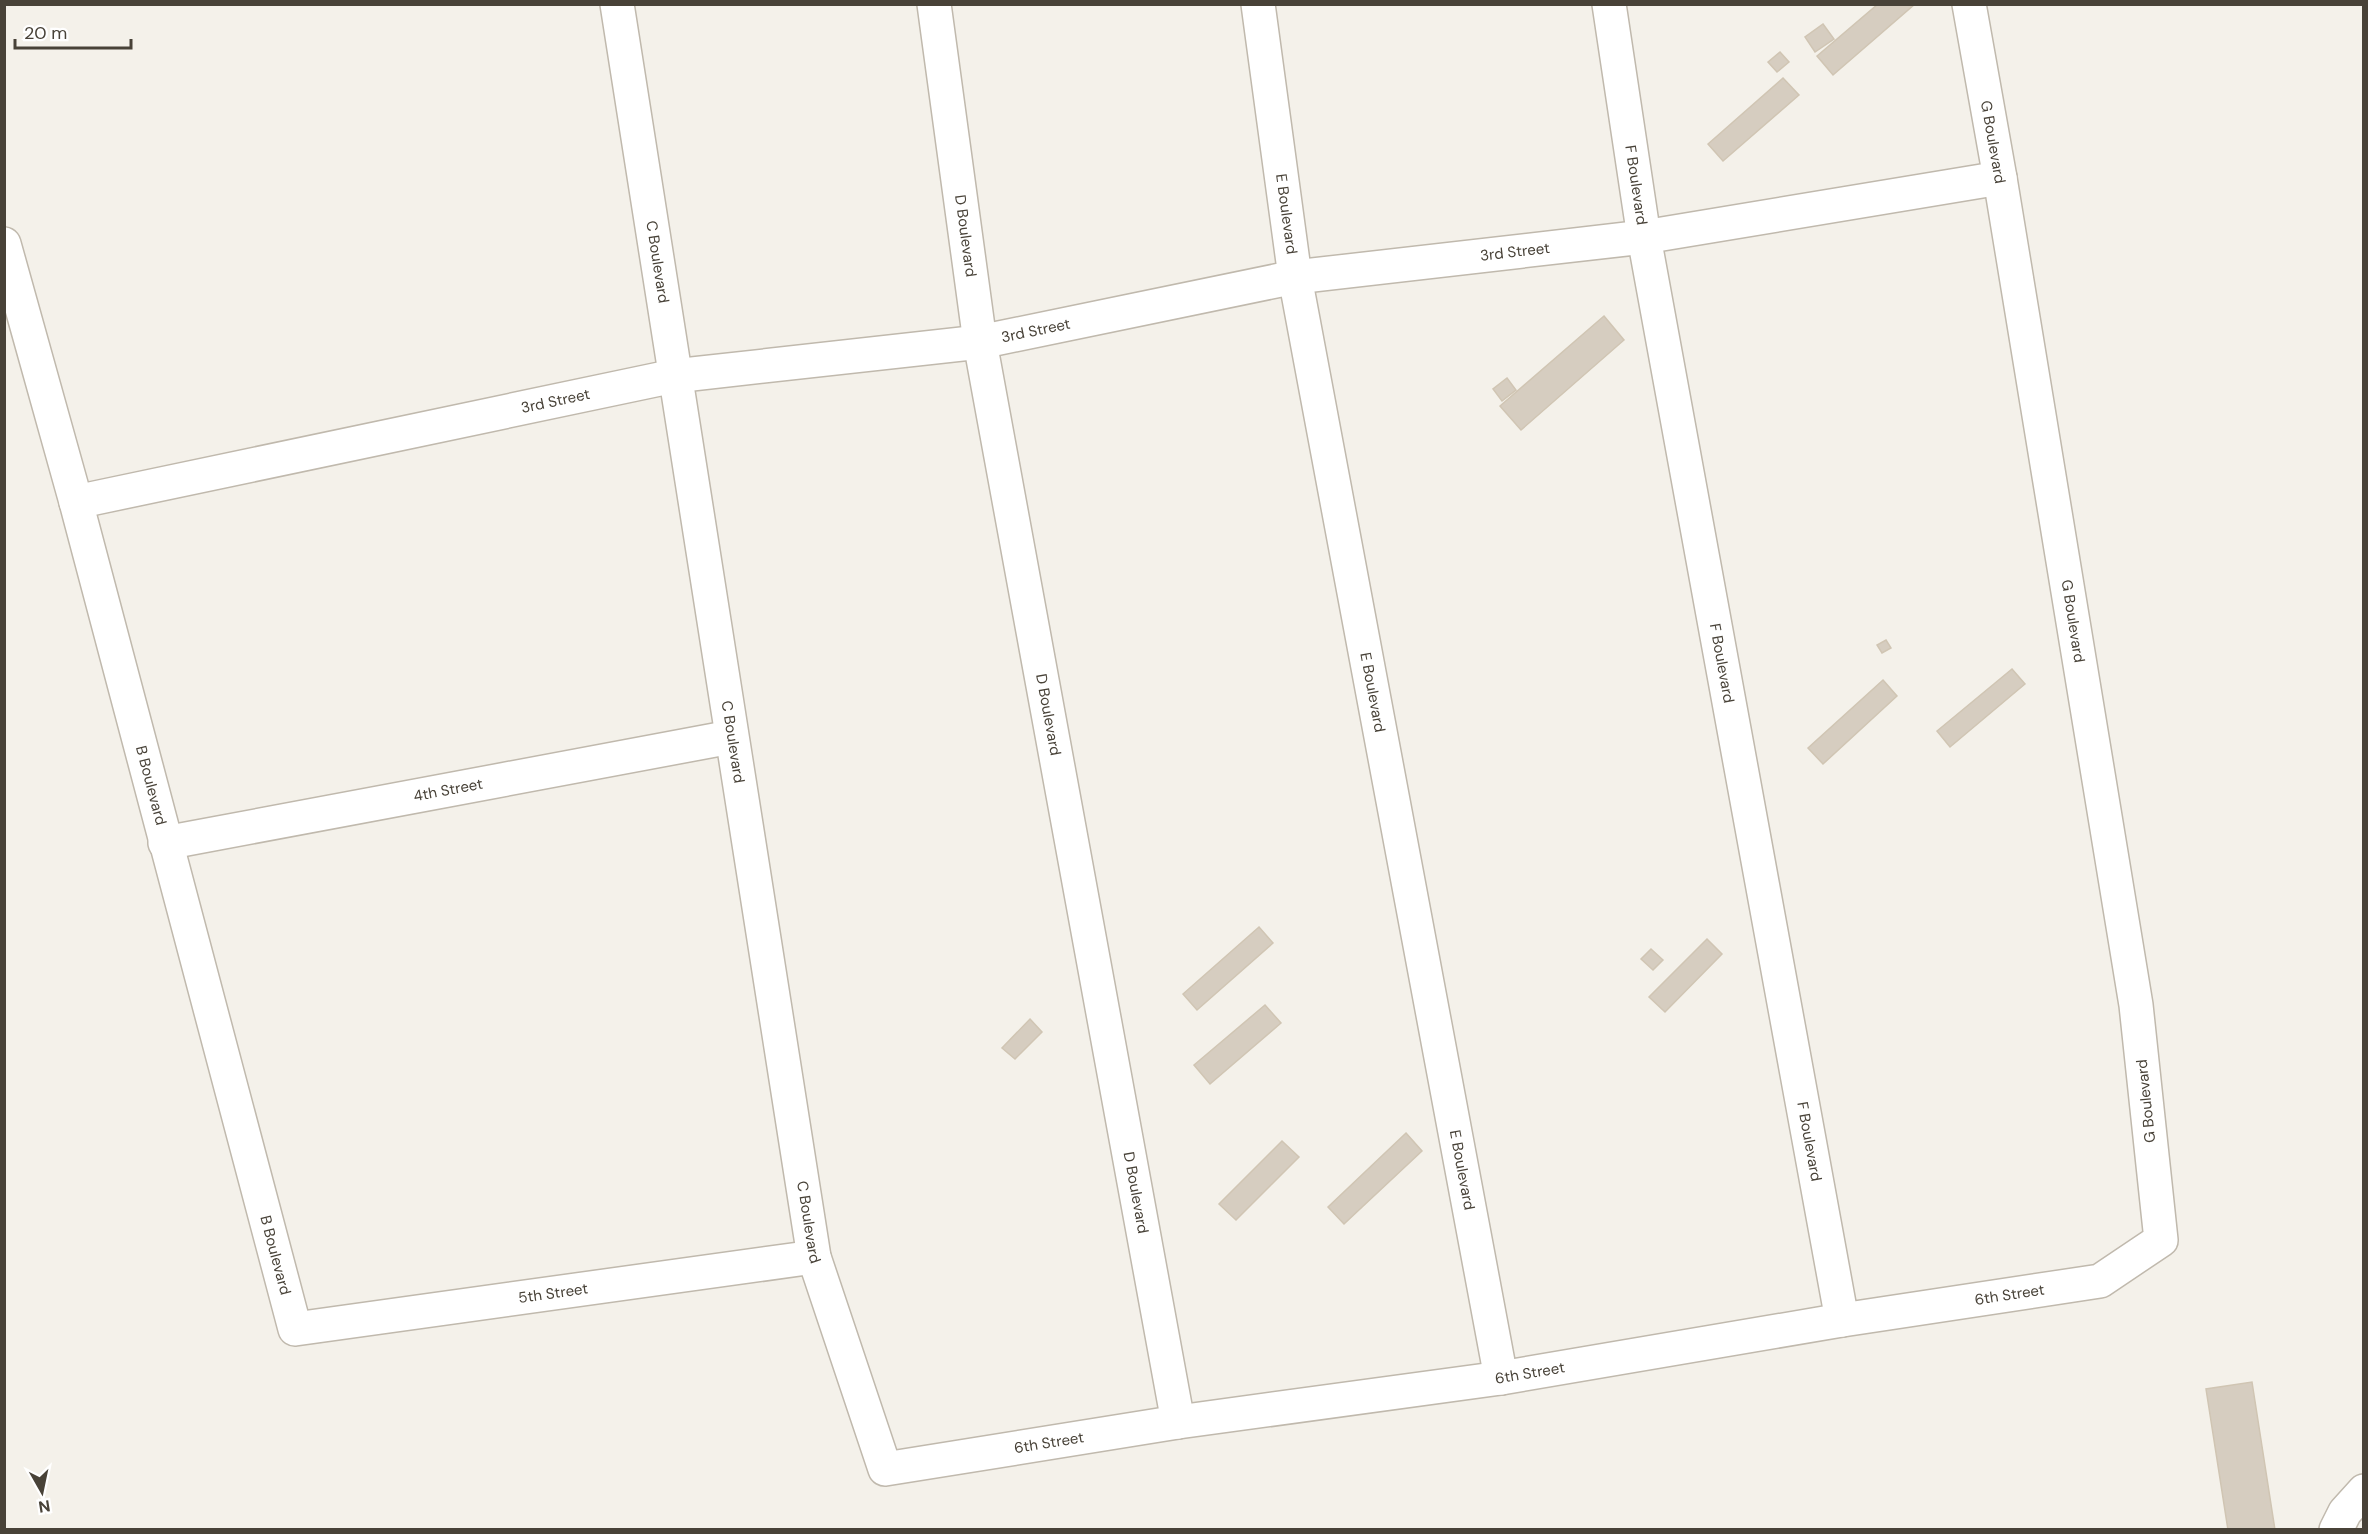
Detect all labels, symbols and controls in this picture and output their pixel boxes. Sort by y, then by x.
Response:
scale bar [15,12,130,50]
text: 20 m [24,21,67,45]
street label: G Boulevard [1976,99,2010,185]
street label: F Boulevard [1620,144,1652,226]
street label: E Boulevard [1271,173,1302,256]
street label: D Boulevard [950,193,981,278]
street label: C Boulevard [641,219,674,305]
street label: 3rd Street [1479,238,1551,266]
street label: 3rd Street [999,314,1072,347]
street label: 3rd Street [519,384,592,418]
street label: G Boulevard [2057,578,2089,664]
street label: F Boulevard [1705,622,1739,705]
street label: E Boulevard [1355,651,1390,734]
street label: D Boulevard [1031,672,1066,757]
street label: C Boulevard [717,699,749,785]
street label: B Boulevard [131,743,171,827]
street label: 4th Street [412,774,485,806]
street label: G Boulevard [2132,1058,2160,1144]
street label: F Boulevard [1792,1100,1826,1183]
street label: E Boulevard [1445,1128,1479,1212]
street label: D Boulevard [1119,1150,1153,1235]
street label: C Boulevard [792,1179,825,1266]
street label: B Boulevard [255,1213,296,1297]
street label: 5th Street [517,1278,589,1308]
street label: 6th Street [1973,1280,2046,1310]
street label: 6th Street [1494,1357,1566,1389]
street label: 6th Street [1013,1427,1085,1458]
north arrow [12,1462,72,1522]
text: N [37,1495,52,1518]

